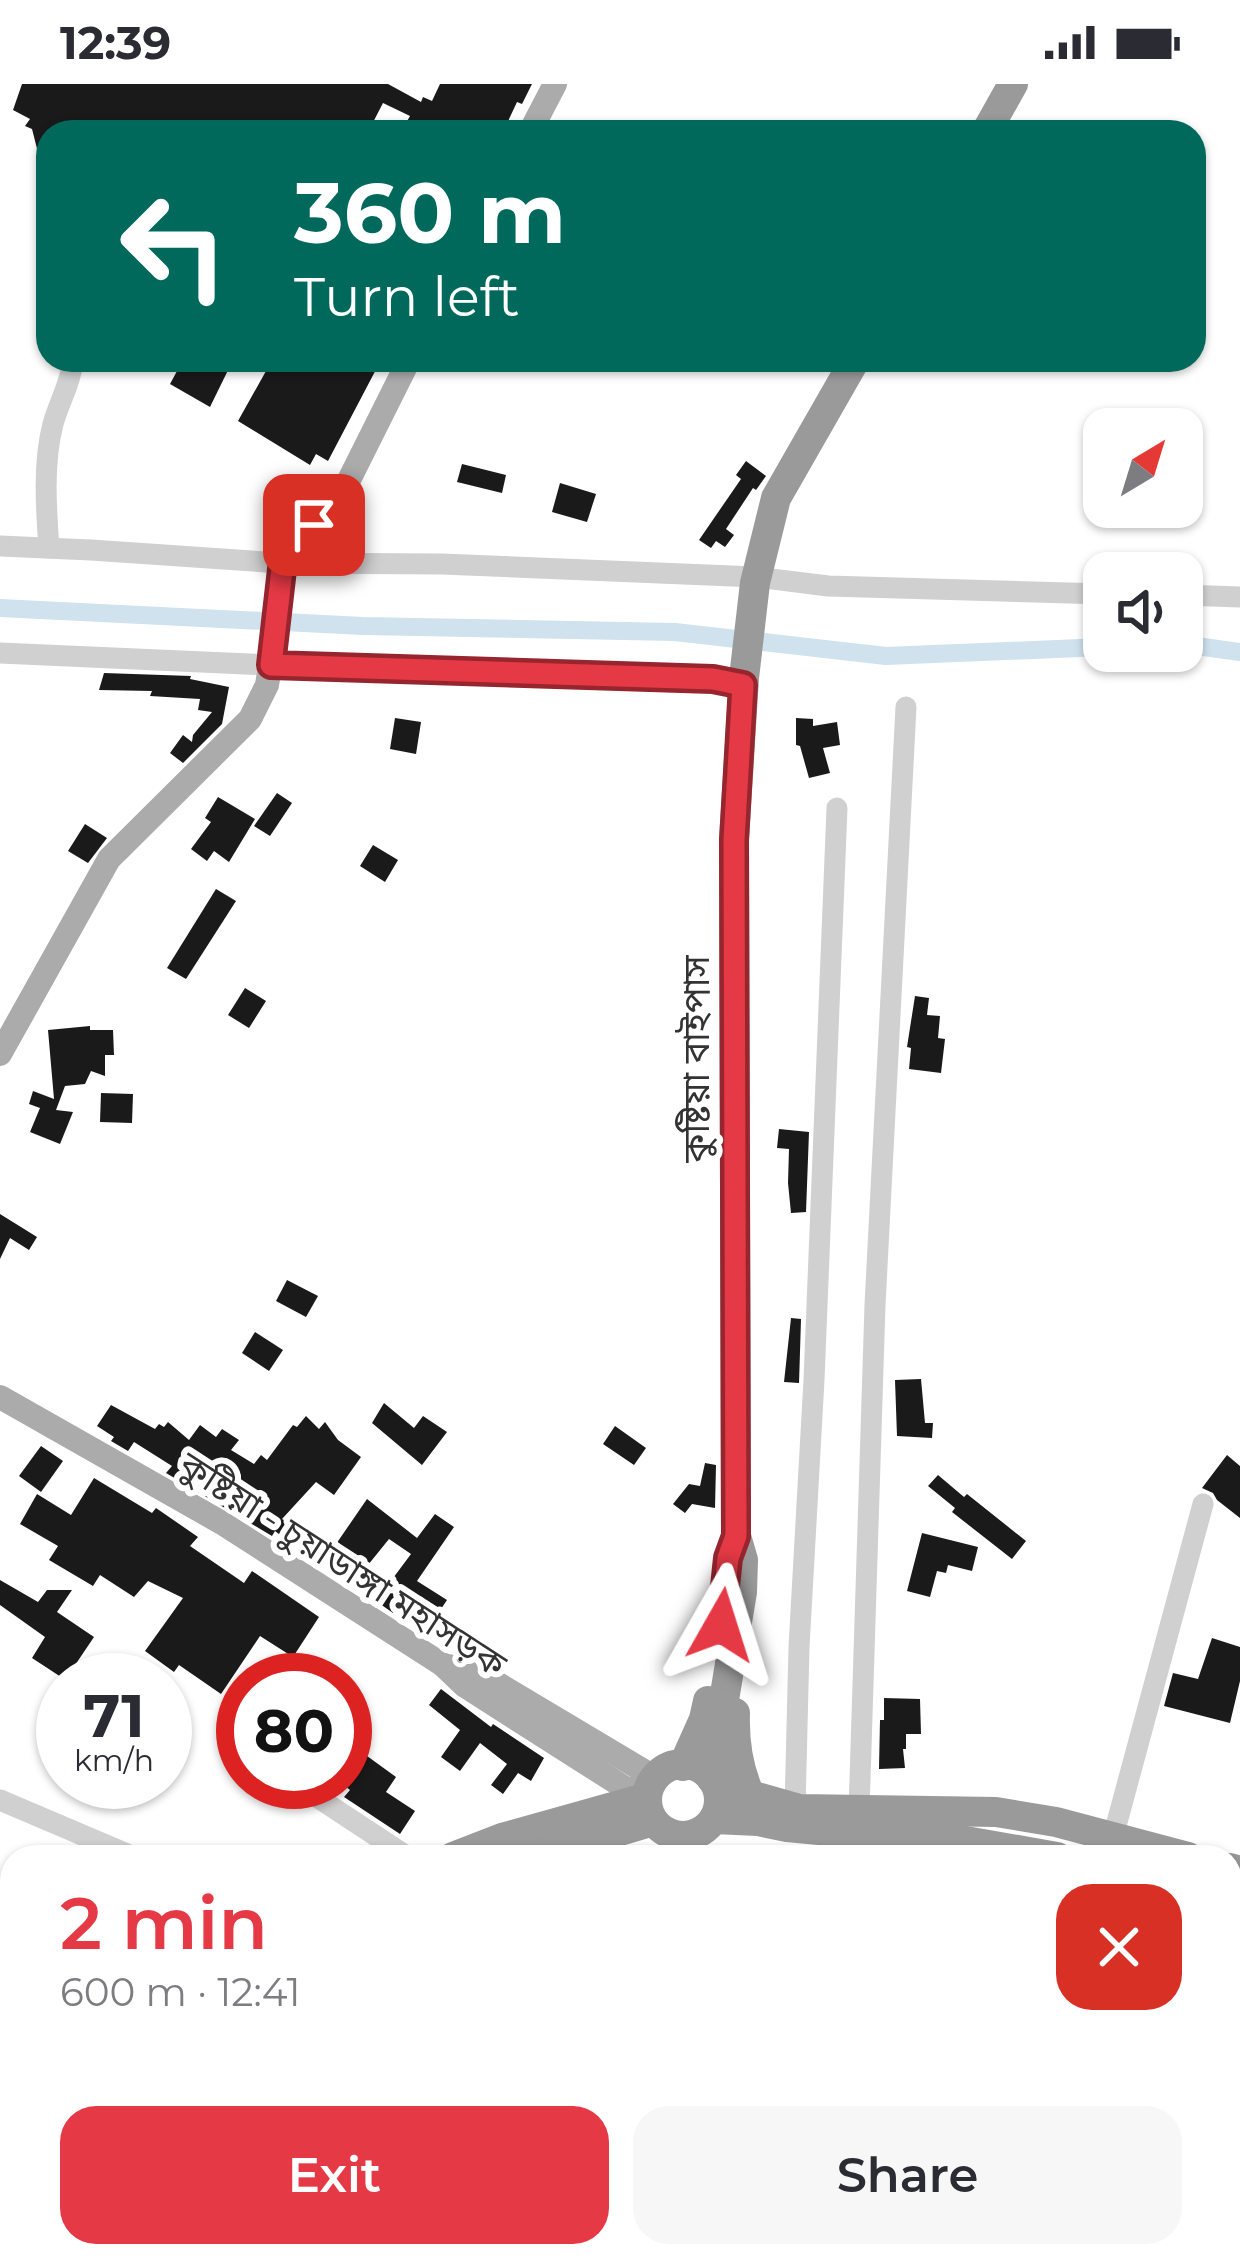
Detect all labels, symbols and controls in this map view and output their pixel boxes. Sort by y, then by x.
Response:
text: 12:39 [60,15,171,70]
text: 360 m [294,162,566,264]
icon: left [96,168,252,324]
text: Turn left [294,264,520,330]
north arrow [1083,408,1203,528]
map controls [1083,408,1203,672]
pin [263,474,365,576]
icon: arrive [281,492,347,558]
button: sound [1083,552,1203,672]
street label: কুষ্টিয়া বাইপাস [674,955,718,1164]
street label: কুষ্টিয়া - চুয়াডাঙ্গা মহাসড়ক [170,1441,516,1687]
position arrow [658,1562,784,1688]
speed limit sign: 80 [216,1653,372,1809]
text: 71 [83,1679,145,1752]
text: km/h [74,1742,154,1779]
text: 2 min [60,1879,268,1967]
button: close [1056,1884,1182,2010]
text: 600 m · 12:41 [60,1968,301,2016]
button: Exit [60,2106,609,2244]
button: Share [633,2106,1182,2244]

